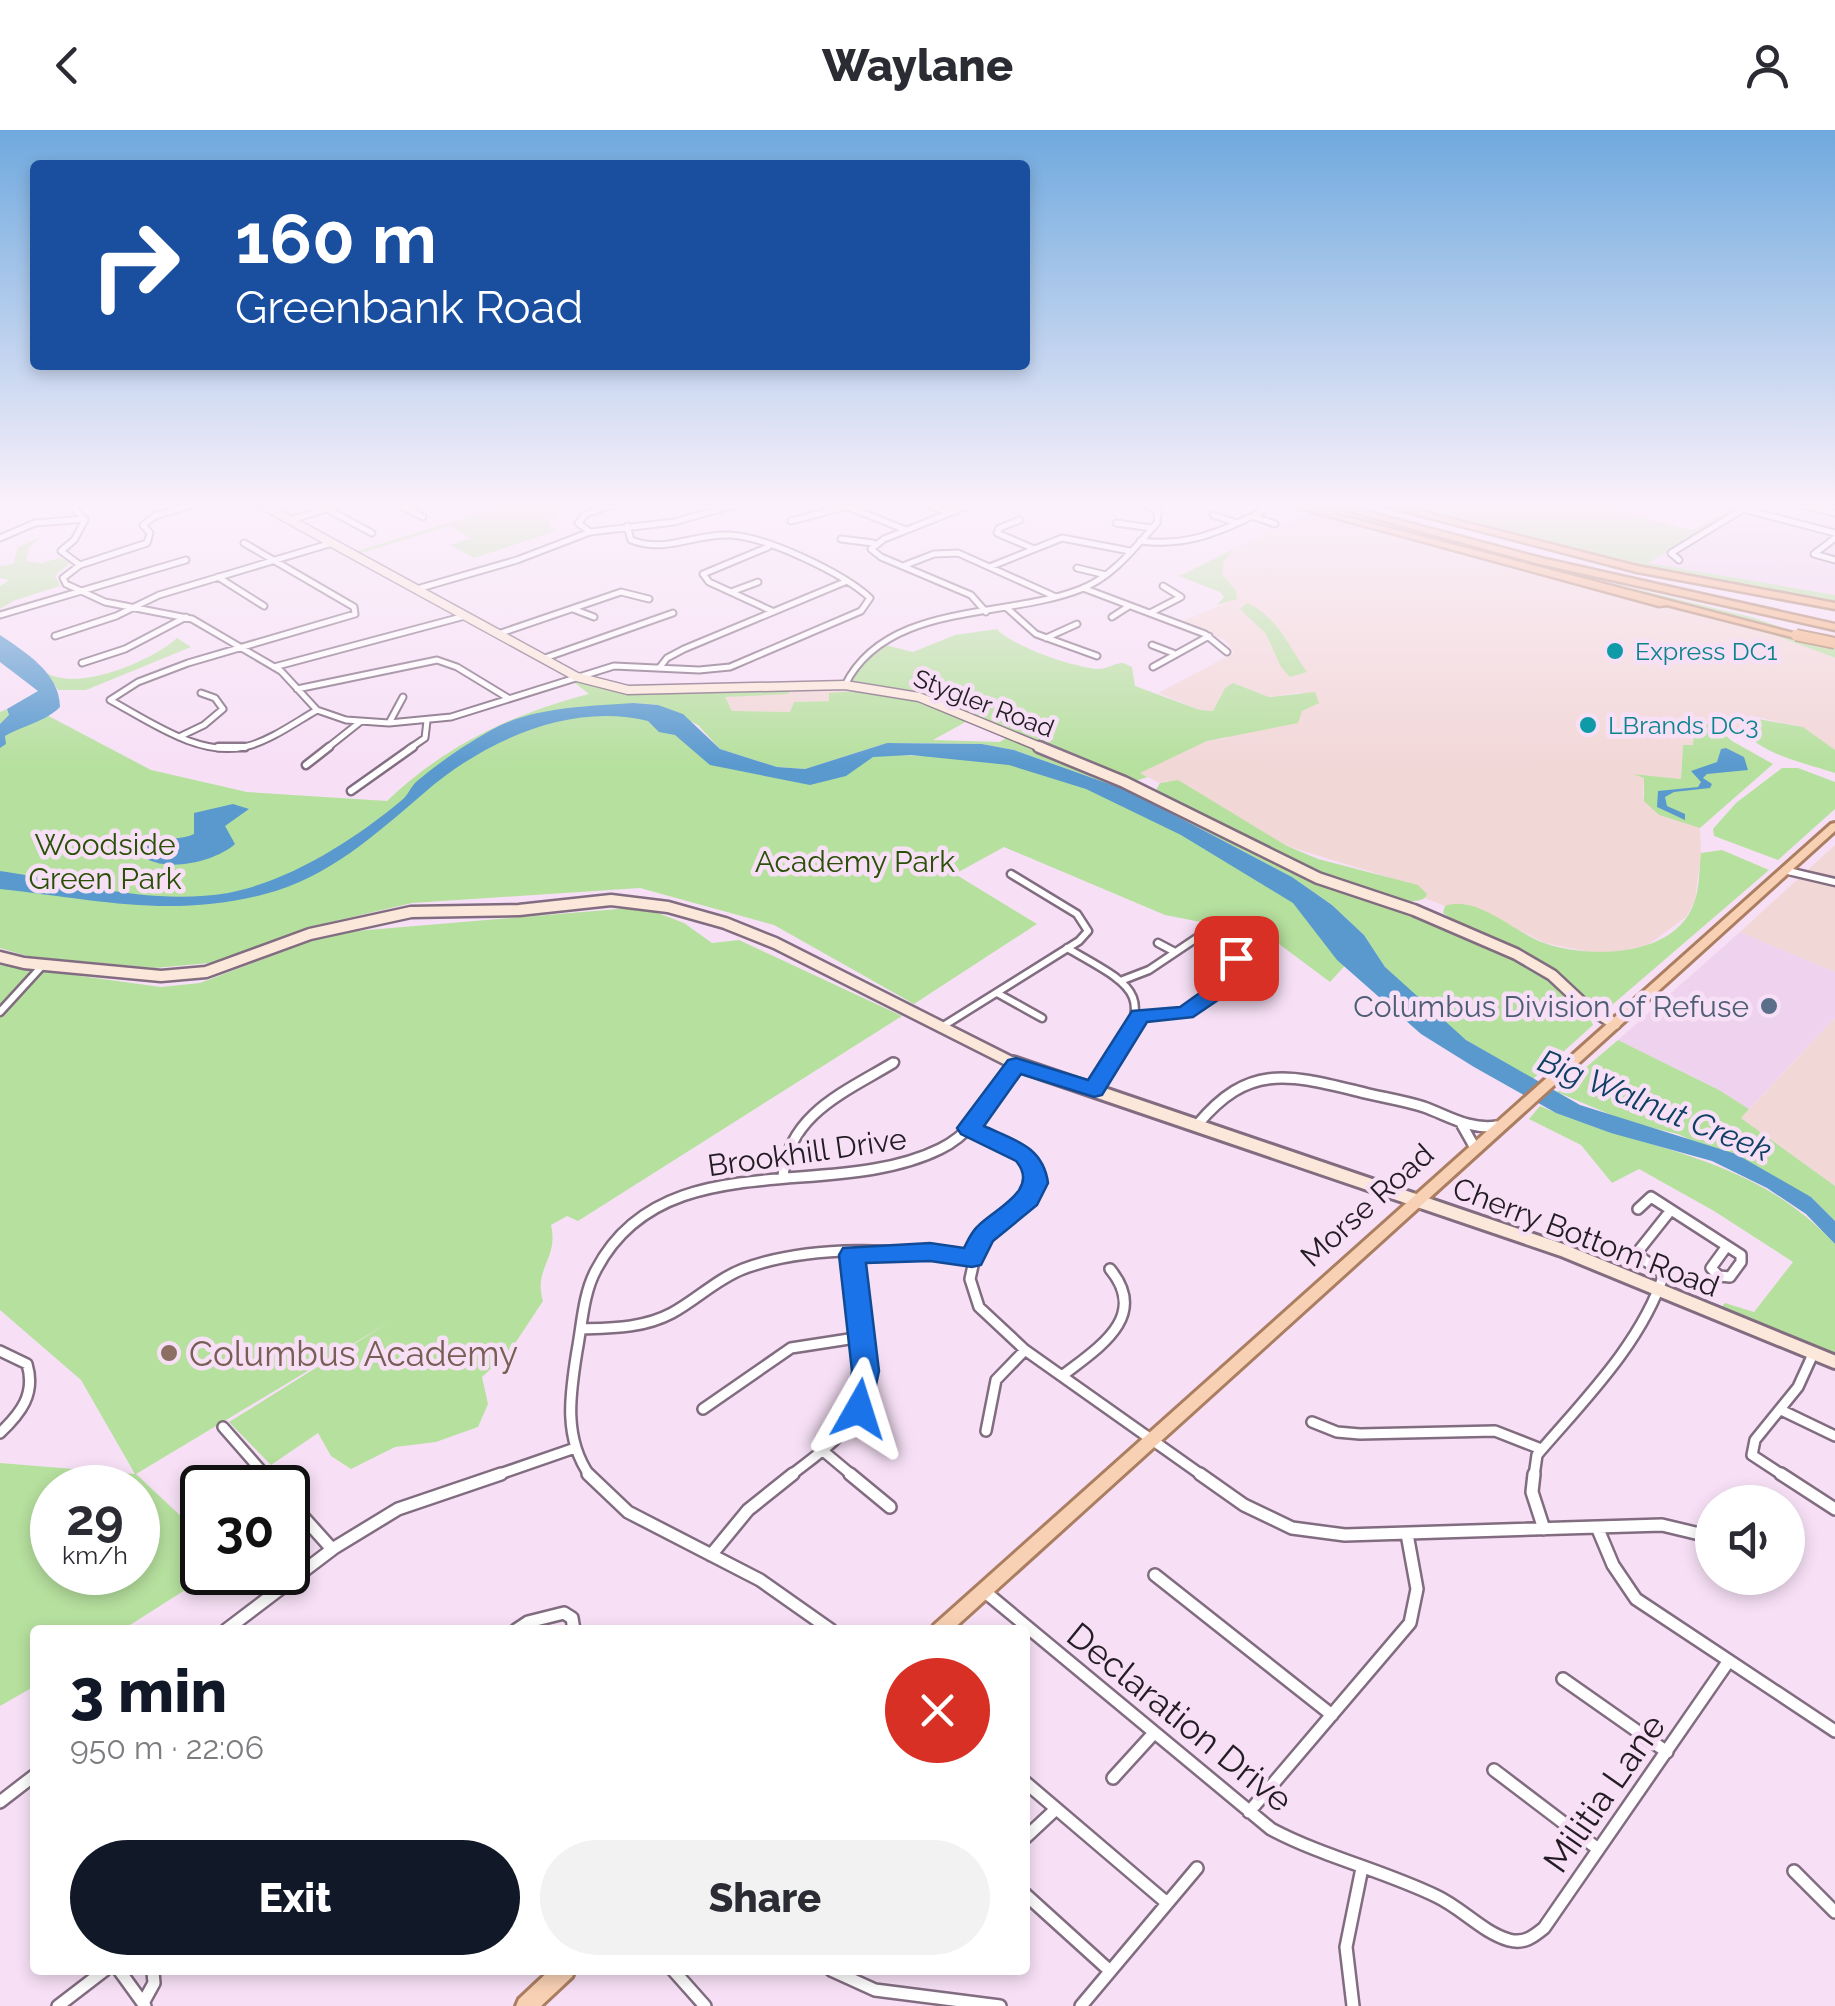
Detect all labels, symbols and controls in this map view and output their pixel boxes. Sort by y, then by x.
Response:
icon: back [40,38,95,93]
icon: person [1740,38,1795,93]
text: Waylane [822,39,1013,92]
text: 160 m [235,197,437,279]
icon: right [70,200,200,330]
text: Greenbank Road [235,281,583,334]
place label: Express DC1 [1635,636,1778,666]
marker: Express DC1 [1604,640,1626,662]
street label: Stygler Road [910,662,1058,744]
place label: LBrands DC3 [1608,710,1759,740]
marker: LBrands DC3 [1577,714,1599,736]
park label: Woodside Green Park [28,827,182,896]
park label: Academy Park [755,844,955,879]
pin [1194,916,1279,1001]
icon: arrive [1209,931,1264,986]
place label: Columbus Division of Refuse [1353,989,1749,1024]
marker: Columbus Division of Refuse [1758,995,1780,1017]
water label: Big Walnut Creek [1533,1041,1777,1169]
street label: Brookhill Drive [705,1121,909,1183]
street label: Morse Road [1294,1136,1440,1274]
street label: Cherry Bottom Road [1448,1170,1724,1304]
place label: Columbus Academy [189,1333,518,1374]
marker: Columbus Academy [158,1342,180,1364]
position arrow [807,1357,911,1461]
speed limit sign: 30 [180,1465,310,1595]
map controls [1695,1485,1805,1595]
button: sound [1695,1485,1805,1595]
text: 29 [66,1488,124,1547]
text: km/h [62,1540,128,1570]
street label: Declaration Drive [1059,1614,1301,1820]
text: 3 min [70,1656,227,1726]
button: close [885,1658,990,1763]
street label: Militia Lane [1535,1706,1673,1880]
text: 950 m · 22:06 [70,1729,264,1766]
button: Exit [70,1840,520,1955]
button: Share [540,1840,990,1955]

